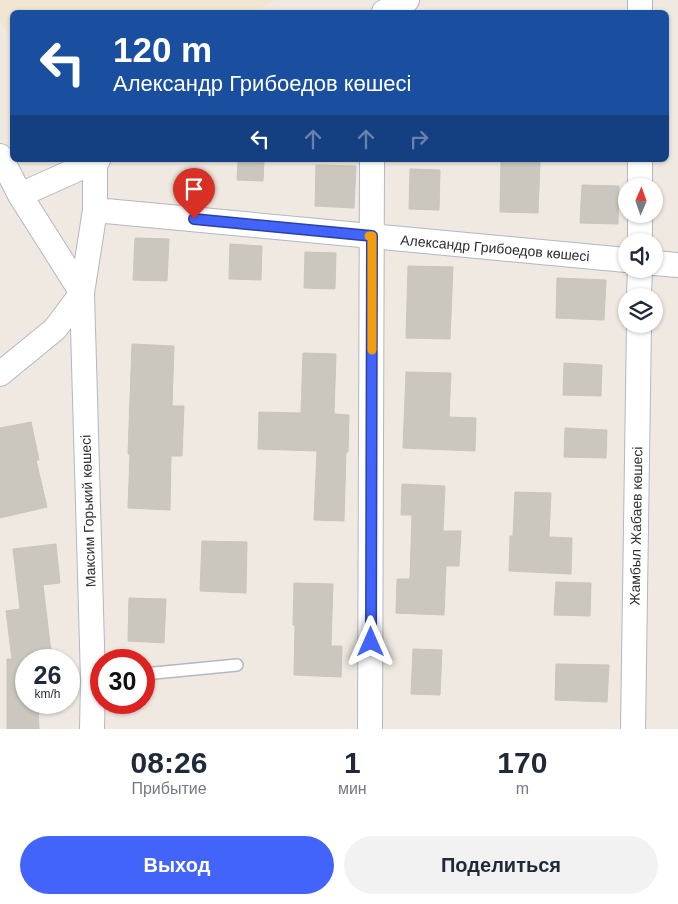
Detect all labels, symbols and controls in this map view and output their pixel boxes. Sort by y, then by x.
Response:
icon: left [30,30,95,95]
text: 120 m [113,30,212,69]
text: Александр Грибоедов көшесі [113,71,411,96]
icon: left [246,125,274,153]
icon: ahead [299,125,327,153]
icon: ahead [352,125,380,153]
icon: right [405,125,433,153]
pin [173,168,215,219]
icon: arrive [180,175,208,203]
north arrow [618,178,662,222]
map controls [618,178,663,333]
street label: Александр Грибоедов көшесі [400,232,590,264]
button: sound [618,233,663,278]
button: layers [618,288,663,333]
street label: Максим Горький көшесі [77,435,99,587]
street label: Жамбыл Жабаев көшесі [627,446,645,606]
position arrow [344,615,396,667]
speed limit sign: 30 [90,649,155,714]
text: 26 [34,661,61,689]
text: km/h [34,687,61,701]
text: 08:26 [131,746,207,779]
text: 1 [344,746,361,779]
text: 170 [497,746,547,779]
text: Прибытие [131,780,207,797]
text: мин [338,780,367,797]
text: m [516,780,529,797]
button: Выход [20,836,334,894]
button: Поделиться [344,836,658,894]

